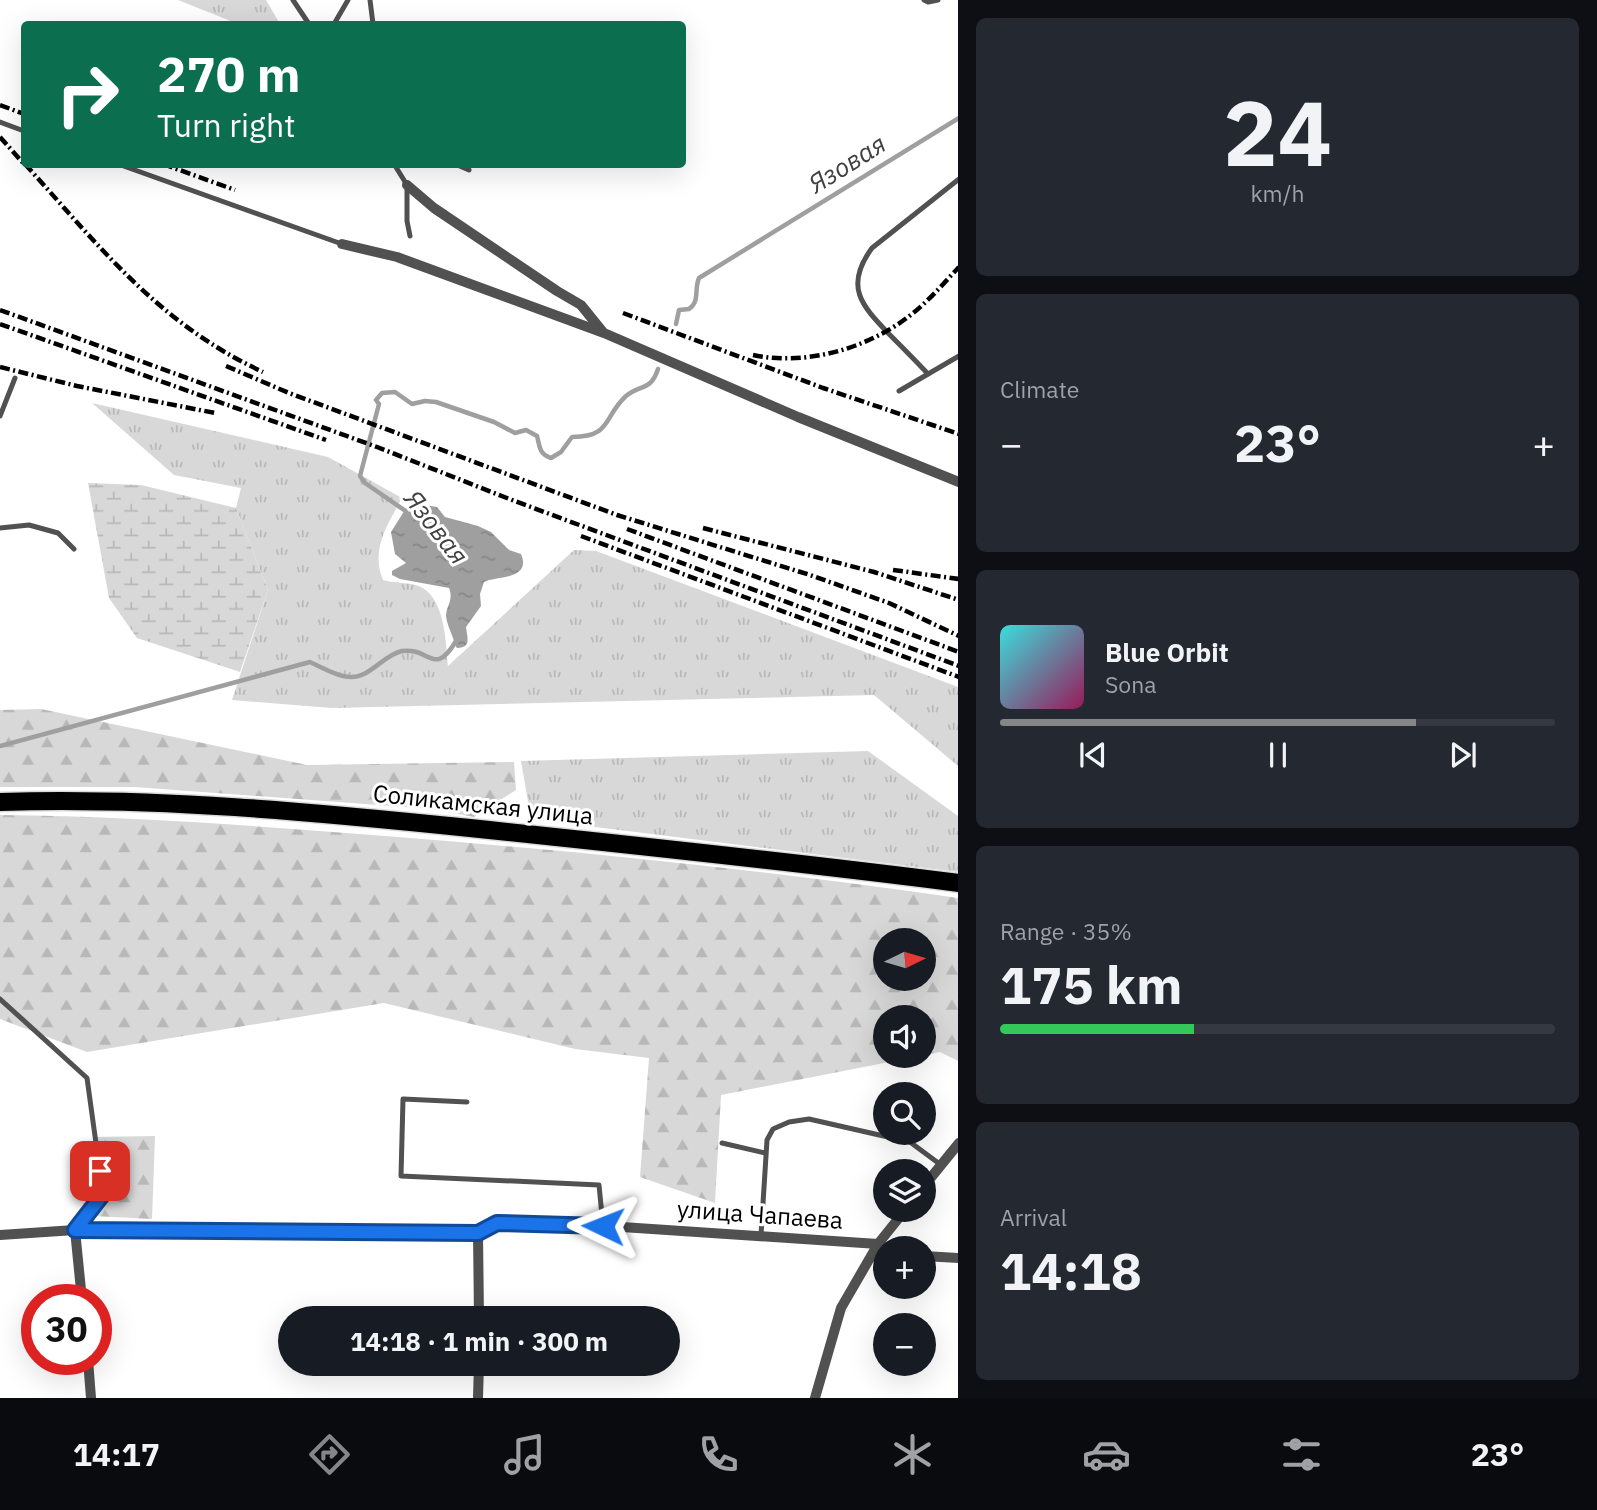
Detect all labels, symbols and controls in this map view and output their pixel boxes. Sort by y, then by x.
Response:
text: 270 m [157,42,301,105]
icon: right [42,49,133,140]
text: 24 [1223,73,1332,191]
text: Turn right [157,104,295,146]
water label: Язовая [800,126,892,201]
text: km/h [1250,178,1305,208]
text: Climate [1000,374,1079,404]
text: 23° [1234,409,1321,476]
text: − [1000,419,1023,468]
text: + [1532,419,1555,468]
water label: Язовая [396,481,477,571]
text: Blue Orbit [1105,635,1229,669]
text: Sona [1105,669,1157,699]
icon: previous [1074,736,1112,774]
icon: pause [1259,736,1297,774]
icon: next [1444,736,1482,774]
street label: Соликамская улица [371,777,595,831]
text: Range · 35% [1000,916,1132,946]
north arrow [873,928,936,990]
map controls [873,928,936,1376]
text: 175 km [1000,951,1182,1018]
button: sound [873,1005,936,1068]
button: search [873,1082,936,1145]
pin [70,1141,130,1201]
icon: arrive [81,1152,119,1190]
button: layers [873,1159,936,1222]
position arrow [566,1189,640,1263]
street label: улица Чапаева [676,1192,844,1236]
text: Arrival [1000,1202,1067,1232]
button: + [873,1236,936,1299]
text: 14:18 [1000,1237,1142,1304]
speed limit sign: 30 [21,1284,112,1375]
button: − [873,1313,936,1376]
text: 14:18 · 1 min · 300 m [350,1324,608,1358]
icon: directions [305,1430,354,1479]
icon: music [500,1430,549,1479]
icon: phone [694,1430,743,1479]
icon: climate [888,1430,937,1479]
icon: car [1082,1430,1131,1479]
icon: filters [1277,1430,1326,1479]
text: 14:17 [73,1433,160,1475]
text: 23° [1471,1433,1524,1475]

